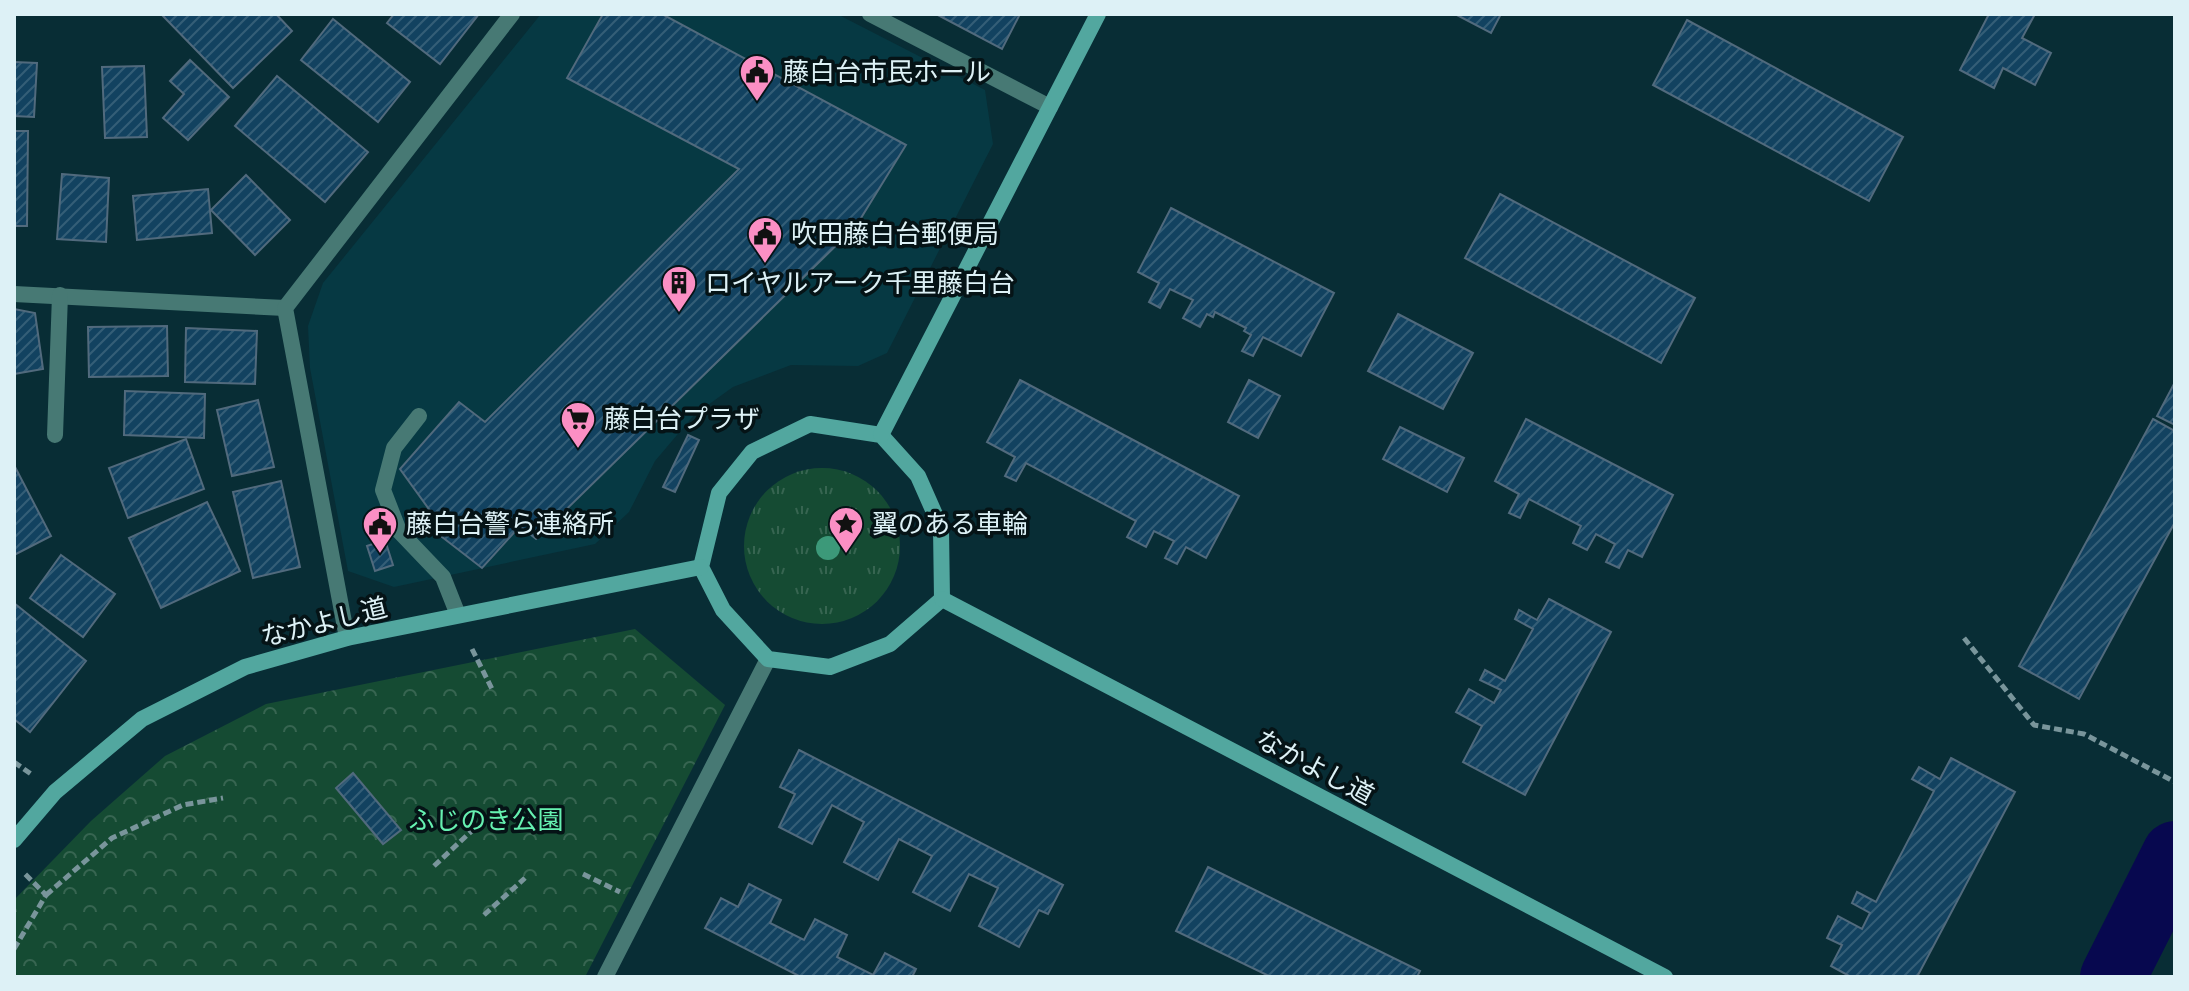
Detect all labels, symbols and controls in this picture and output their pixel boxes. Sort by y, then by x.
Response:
public building icon: 藤白台市民ホール [738,53,776,103]
place label: 藤白台市民ホール [783,57,991,87]
public building icon: 吹田藤白台郵便局 [746,215,784,265]
place label: 吹田藤白台郵便局 [791,219,999,249]
building icon: ロイヤルアーク千里藤白台 [660,264,698,314]
place label: ロイヤルアーク千里藤白台 [705,268,1015,298]
supermarket icon: 藤白台プラザ [559,400,597,450]
place label: 藤白台プラザ [604,404,760,434]
public building icon: 藤白台警ら連絡所 [361,505,399,555]
place icon: 翼のある車輪 [827,505,865,555]
place label: 藤白台警ら連絡所 [406,509,614,539]
place label: 翼のある車輪 [872,509,1028,539]
street label: なかよし道 [258,592,390,652]
street label: なかよし道 [1251,724,1379,810]
park label: ふじのき公園 [408,805,564,835]

